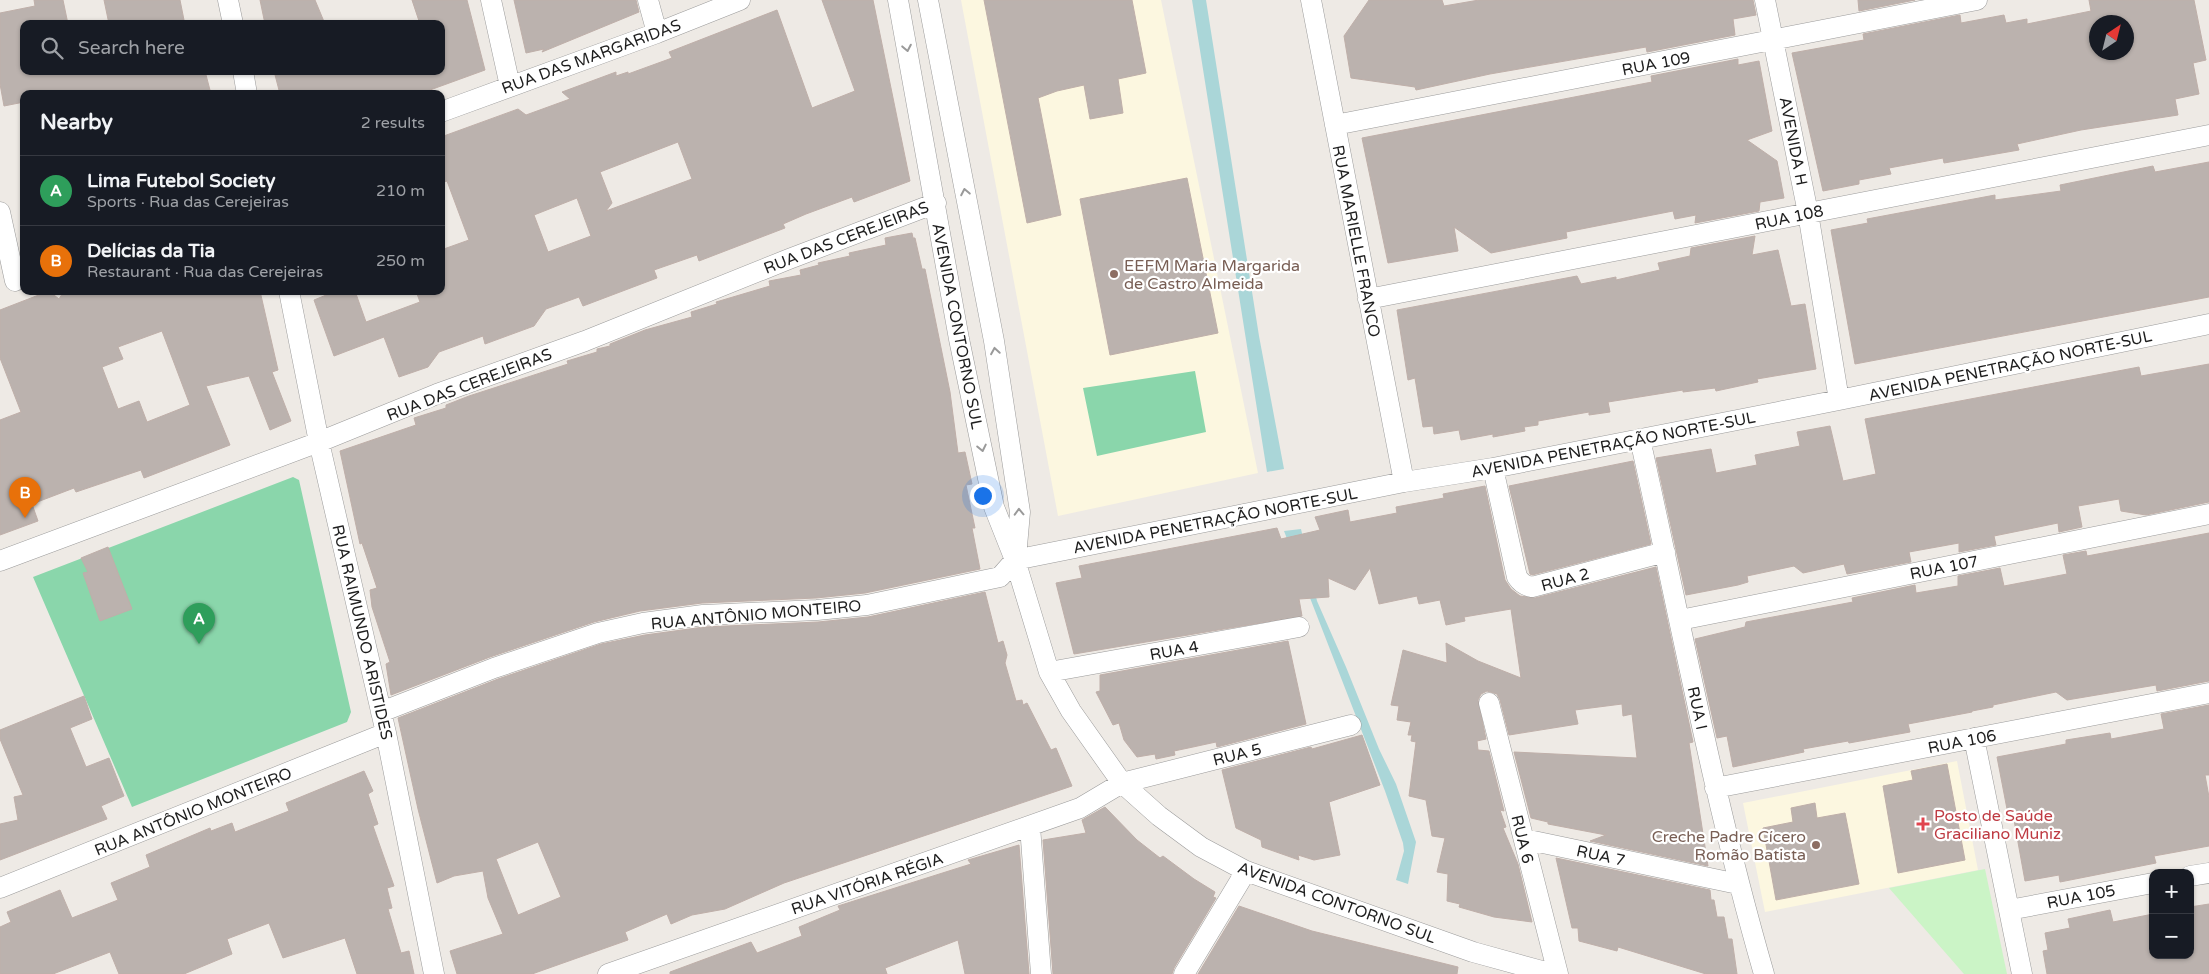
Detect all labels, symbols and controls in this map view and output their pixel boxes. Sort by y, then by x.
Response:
street label: RUA DAS MARGARIDAS [499,15,684,99]
north arrow [2089,15,2134,60]
search box [20,20,445,75]
icon: search [38,34,66,62]
text: Search here [78,37,185,59]
one-way arrow [901,44,911,52]
street label: RUA 109 [1620,48,1692,80]
street label: AVENIDA H [1775,95,1811,187]
text: Nearby [40,110,113,135]
text: 2 results [361,113,425,133]
street label: RUA MARIELLE FRANCO [1328,143,1384,339]
text: Lima Futebol Society [87,170,276,192]
text: A [50,181,62,201]
text: 210 m [376,181,425,201]
one-way arrow [960,187,971,196]
text: Sports · Rua das Cerejeiras [87,192,289,212]
street label: RUA DAS CEREJEIRAS [761,197,932,279]
street label: RUA 108 [1753,201,1825,235]
street label: AVENIDA CONTORNO SUL [927,221,987,431]
text: Delícias da Tia [87,240,215,262]
text: B [50,251,62,271]
text: 250 m [376,251,425,271]
place label: EEFM Maria Margarida de Castro Almeida [1124,256,1300,294]
text: Restaurant · Rua das Cerejeiras [87,262,323,282]
marker: EEFM Maria Margarida de Castro Almeida [1108,268,1120,280]
street label: AVENIDA PENETRAÇÃO NORTE-SUL [1867,326,2154,406]
street label: RUA DAS CEREJEIRAS [384,344,555,426]
one-way arrow [991,347,1001,356]
street label: AVENIDA PENETRAÇÃO NORTE-SUL [1469,408,1757,482]
one-way arrow [976,444,986,453]
pin: B [9,477,41,518]
your location [970,483,996,509]
street label: AVENIDA PENETRAÇÃO NORTE-SUL [1071,484,1359,558]
one-way arrow [1014,508,1025,516]
street label: RUA RAIMUNDO ARISTIDES [328,523,397,742]
street label: RUA 107 [1908,552,1980,584]
street label: RUA 2 [1539,564,1592,596]
street label: RUA ANTÔNIO MONTEIRO [650,596,862,634]
pin: A [183,603,215,644]
street label: RUA 4 [1148,637,1200,665]
street label: RUA I [1683,685,1711,732]
street label: RUA 106 [1926,726,1998,758]
street label: RUA 5 [1211,739,1264,771]
street label: RUA ANTÔNIO MONTEIRO [92,763,295,861]
place label: Posto de Saúde Graciliano Muniz [1934,806,2061,844]
street label: RUA 6 [1506,813,1538,866]
marker: Posto de Saúde Graciliano Muniz [1916,817,1930,831]
place label: Creche Padre Cícero Romão Batista [1652,827,1806,865]
marker: Creche Padre Cícero Romão Batista [1810,839,1822,851]
street label: RUA 7 [1575,841,1627,871]
street label: RUA VITÓRIA RÉGIA [789,849,946,919]
street label: AVENIDA CONTORNO SUL [1235,858,1438,948]
map controls [2149,869,2194,959]
button: + [2149,869,2194,914]
street label: RUA 105 [2045,881,2117,913]
button: − [2149,914,2194,959]

